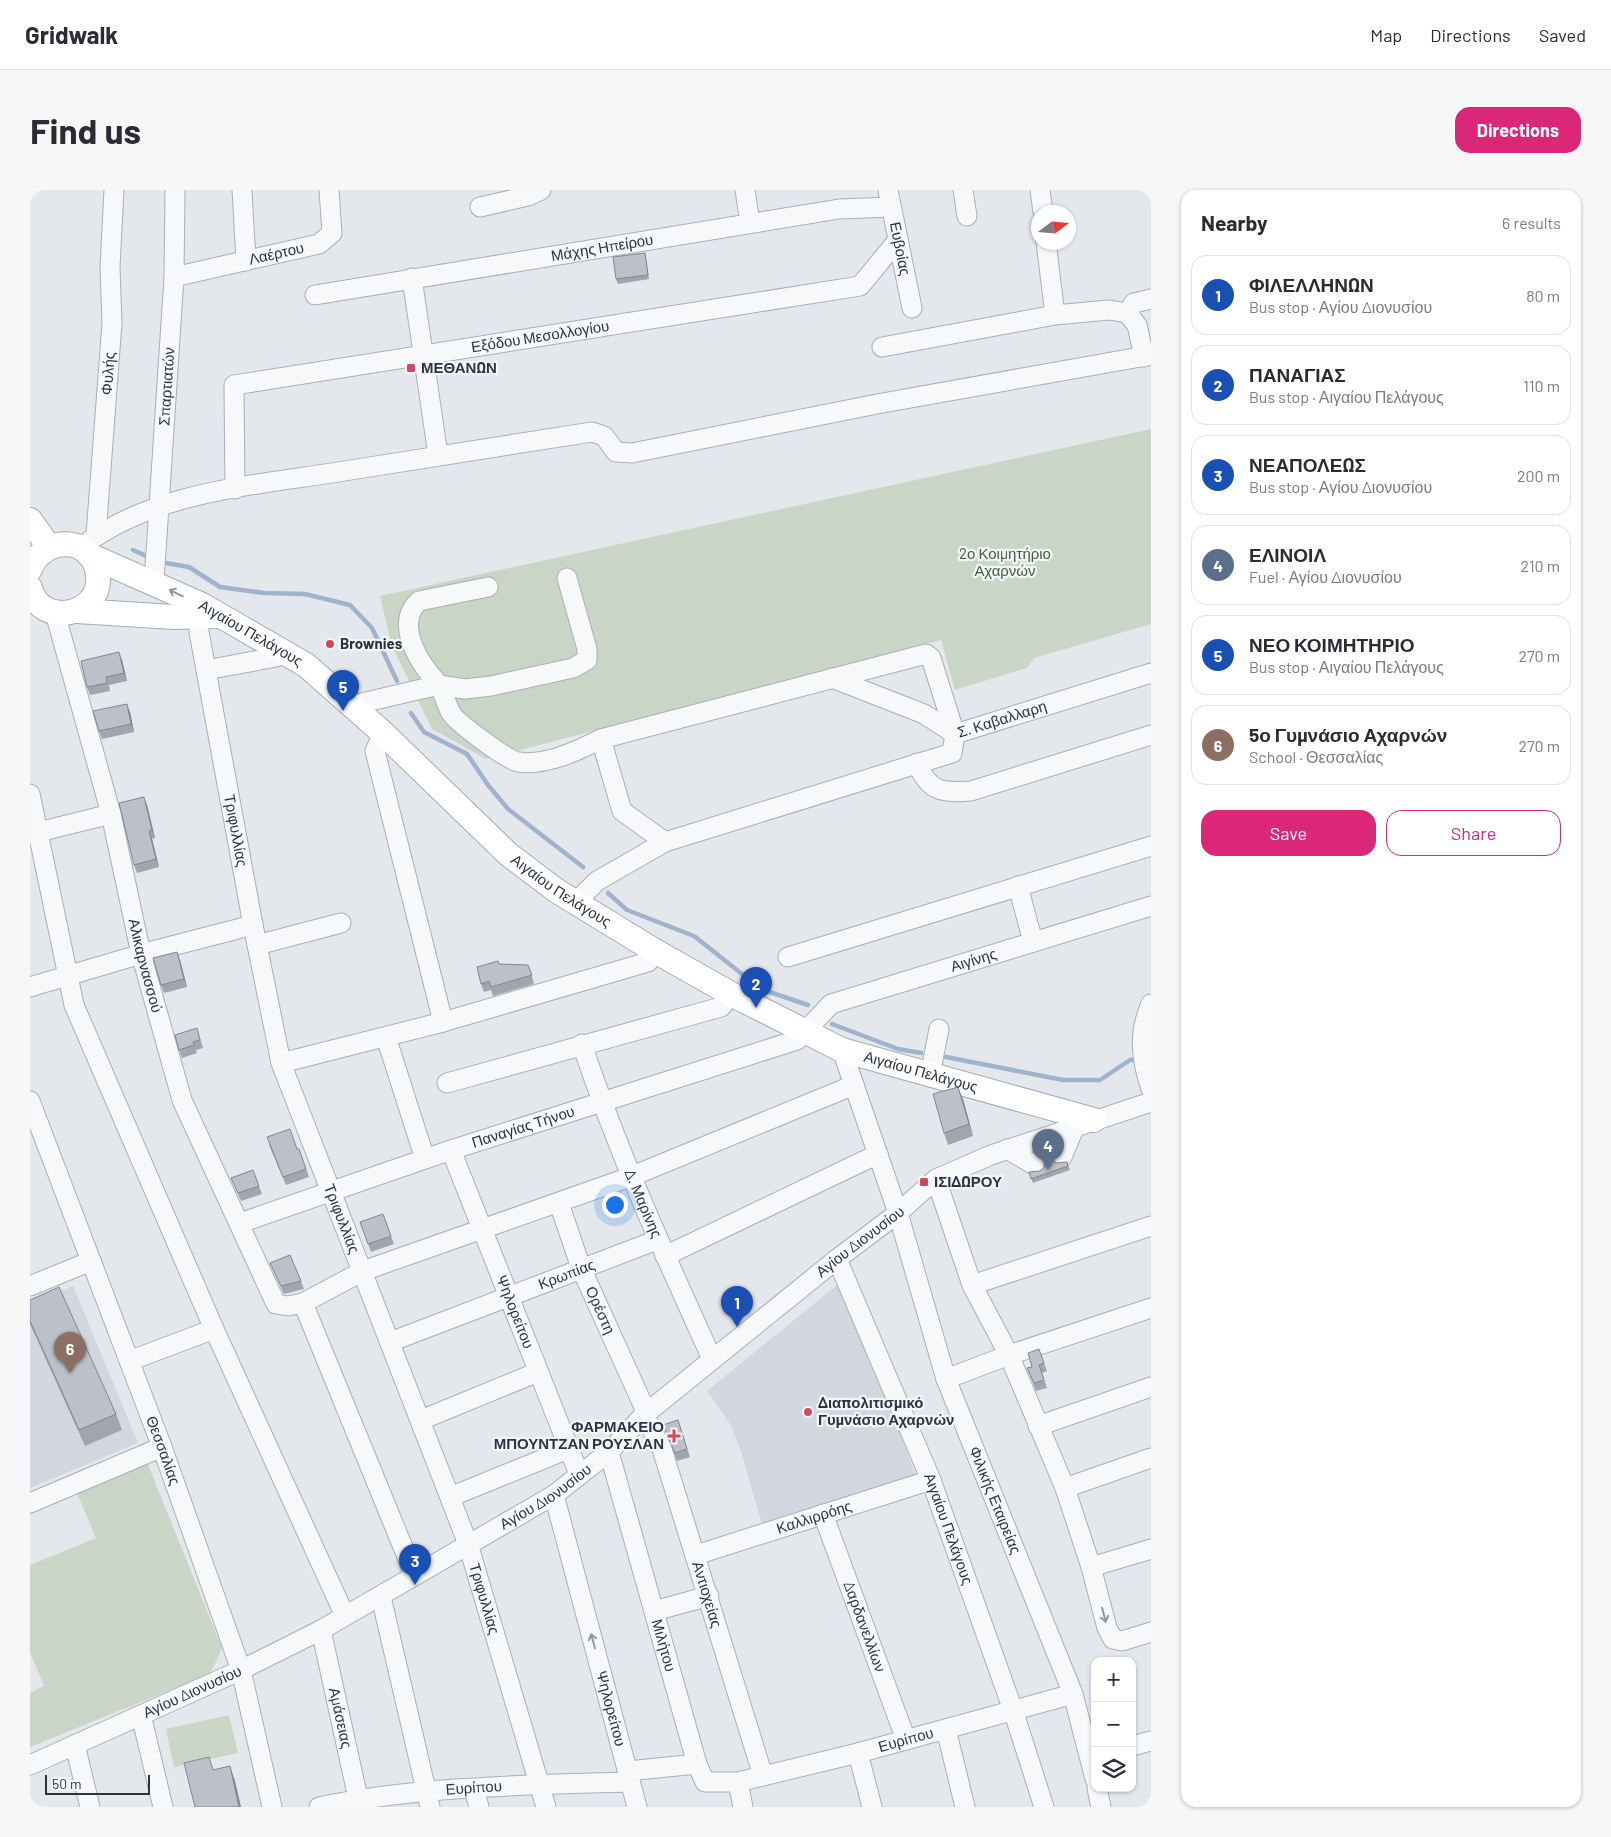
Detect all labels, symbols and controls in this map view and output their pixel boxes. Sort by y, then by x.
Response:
text: Gridwalk [25,20,118,49]
text: Map [1370,24,1402,46]
text: Directions [1430,24,1511,46]
text: Saved [1539,24,1586,46]
button: Directions [1455,107,1581,153]
text: Find us [30,109,141,151]
north arrow [1031,205,1076,250]
text: Nearby [1201,210,1267,235]
text: 6 results [1502,213,1561,232]
street label: Ευβοίας [887,220,915,277]
street label: Μάχης Ηπείρου [550,230,654,264]
street label: Λαέρτου [247,238,305,268]
text: ΦΙΛΕΛΛΗΝΩΝ [1249,273,1374,296]
text: 1 [1215,286,1221,305]
text: 80 m [1526,286,1560,305]
text: Bus stop · Αγίου Διονυσίου [1249,297,1432,316]
street label: Εξόδου Μεσολλογίου [470,316,610,355]
street label: Σπαρτιατών [154,346,177,426]
street label: Φυλής [97,351,118,396]
place label: ΜΕΘΑΝΩΝ [421,358,497,376]
marker: ΜΕΘΑΝΩΝ [405,362,417,374]
text: ΠΑΝΑΓΙΑΣ [1249,363,1346,386]
text: 2 [1214,376,1222,395]
text: 110 m [1523,376,1560,395]
text: Bus stop · Αιγαίου Πελάγους [1249,387,1444,406]
text: ΝΕΑΠΟΛΕΩΣ [1249,453,1366,476]
text: 3 [1214,466,1222,485]
text: 200 m [1517,466,1560,485]
text: Bus stop · Αγίου Διονυσίου [1249,477,1432,496]
text: ΕΛΙΝΟΙΛ [1249,543,1326,566]
park label: 2ο Κοιμητήριο Αχαρνών [959,544,1051,579]
text: 4 [1213,556,1223,575]
text: 210 m [1521,556,1560,575]
text: Fuel · Αγίου Διονυσίου [1249,567,1402,586]
one-way arrow [169,588,184,597]
street label: Αιγαίου Πελάγους [196,595,307,669]
text: ΝΕΟ ΚΟΙΜΗΤΗΡΙΟ [1249,633,1415,656]
place label: Brownies [340,634,403,652]
marker: Brownies [324,638,336,650]
text: 5 [1214,646,1222,665]
text: 270 m [1518,646,1560,665]
text: Bus stop · Αιγαίου Πελάγους [1249,657,1444,676]
pin: 5 [327,670,359,711]
street label: Σ. Καβαλλαρη [955,696,1049,741]
text: 5ο Γυμνάσιο Αχαρνών [1249,723,1447,746]
text: 6 [1214,736,1222,755]
text: 270 m [1518,736,1560,755]
text: School · Θεσσαλίας [1249,747,1383,766]
street label: Τριφυλλίας [221,793,252,868]
button: Save [1201,810,1376,856]
button: Share [1386,810,1561,856]
street label: Αιγαίου Πελάγους [508,850,615,930]
street label: Αλικαρνασσού [126,917,167,1014]
street label: Αιγίνης [948,944,999,975]
pin: 2 [740,967,772,1008]
street label: Αιγαίου Πελάγους [862,1047,980,1095]
street label: Παναγίας Τήνου [469,1101,577,1151]
pin: 4 [1032,1129,1064,1170]
street label: Δ. Μαρίνης [622,1166,667,1240]
place label: ΙΣΙΔΩΡΟΥ [934,1172,1002,1190]
marker: ΙΣΙΔΩΡΟΥ [918,1176,930,1188]
street label: Τριφυλλίας [321,1181,364,1256]
your location [602,1192,628,1218]
street label: Αγίου Διονυσίου [812,1202,908,1280]
street label: Κρωπίας [535,1255,597,1293]
street label: Ψηλορείτου [493,1272,538,1351]
street label: Ορέστη [582,1283,620,1337]
pin: 1 [721,1286,753,1327]
pin: 6 [54,1332,86,1373]
place label: Διαπολιτισμικό Γυμνάσιο Αχαρνών [818,1393,954,1428]
marker: Διαπολιτισμικό Γυμνάσιο Αχαρνών [802,1406,814,1418]
street label: Θεσσαλίας [143,1413,185,1487]
place label: ΦΑΡΜΑΚΕΙΟ ΜΠΟΥΝΤΖΑΝ ΡΟΥΣΛΑΝ [494,1417,664,1452]
marker: ΦΑΡΜΑΚΕΙΟ ΜΠΟΥΝΤΖΑΝ ΡΟΥΣΛΑΝ [668,1430,680,1442]
street label: Φιλικής Εταιρείας [966,1444,1026,1556]
street label: Αγίου Διονυσίου [496,1459,594,1533]
street label: Αιγαίου Πελάγους [921,1470,978,1587]
street label: Καλλιρρόης [774,1496,854,1537]
pin: 3 [399,1544,431,1585]
street label: Αντιοχείας [689,1559,727,1629]
street label: Τριφυλλίας [466,1561,504,1636]
street label: Δαρδανελλίων [840,1578,890,1674]
one-way arrow [1099,1606,1109,1622]
street label: Μιλήτου [649,1617,681,1674]
one-way arrow [588,1634,598,1650]
map controls [1091,1657,1136,1792]
button: + [1091,1657,1136,1702]
street label: Αγίου Διονυσίου [140,1661,244,1721]
street label: Ψηλορείτου [593,1669,630,1748]
street label: Αμάσειας [326,1685,357,1750]
button: − [1091,1702,1136,1747]
street label: Ευρίπου [876,1723,935,1755]
button: layers [1091,1747,1136,1792]
scale bar [45,1772,150,1795]
text: 50 m [52,1775,81,1792]
street label: Ευρίπου [445,1776,502,1798]

